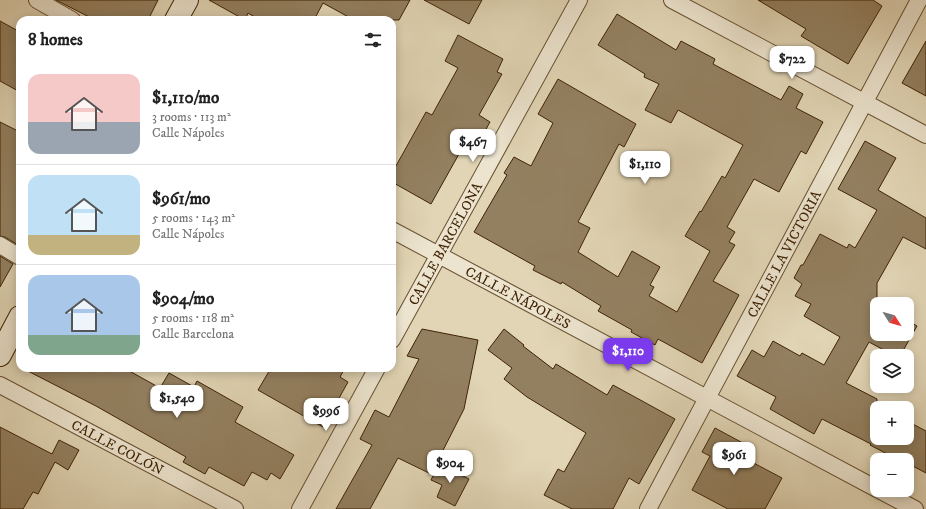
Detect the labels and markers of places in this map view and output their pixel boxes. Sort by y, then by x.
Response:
pin: $722 [768,46,816,80]
pin: $467 [449,129,497,163]
pin: $1,110 [612,151,678,185]
pin: $1,110 [595,338,661,372]
pin: $1,540 [144,385,210,419]
pin: $996 [302,398,350,432]
pin: $961 [710,442,758,476]
pin: $904 [426,450,474,484]

